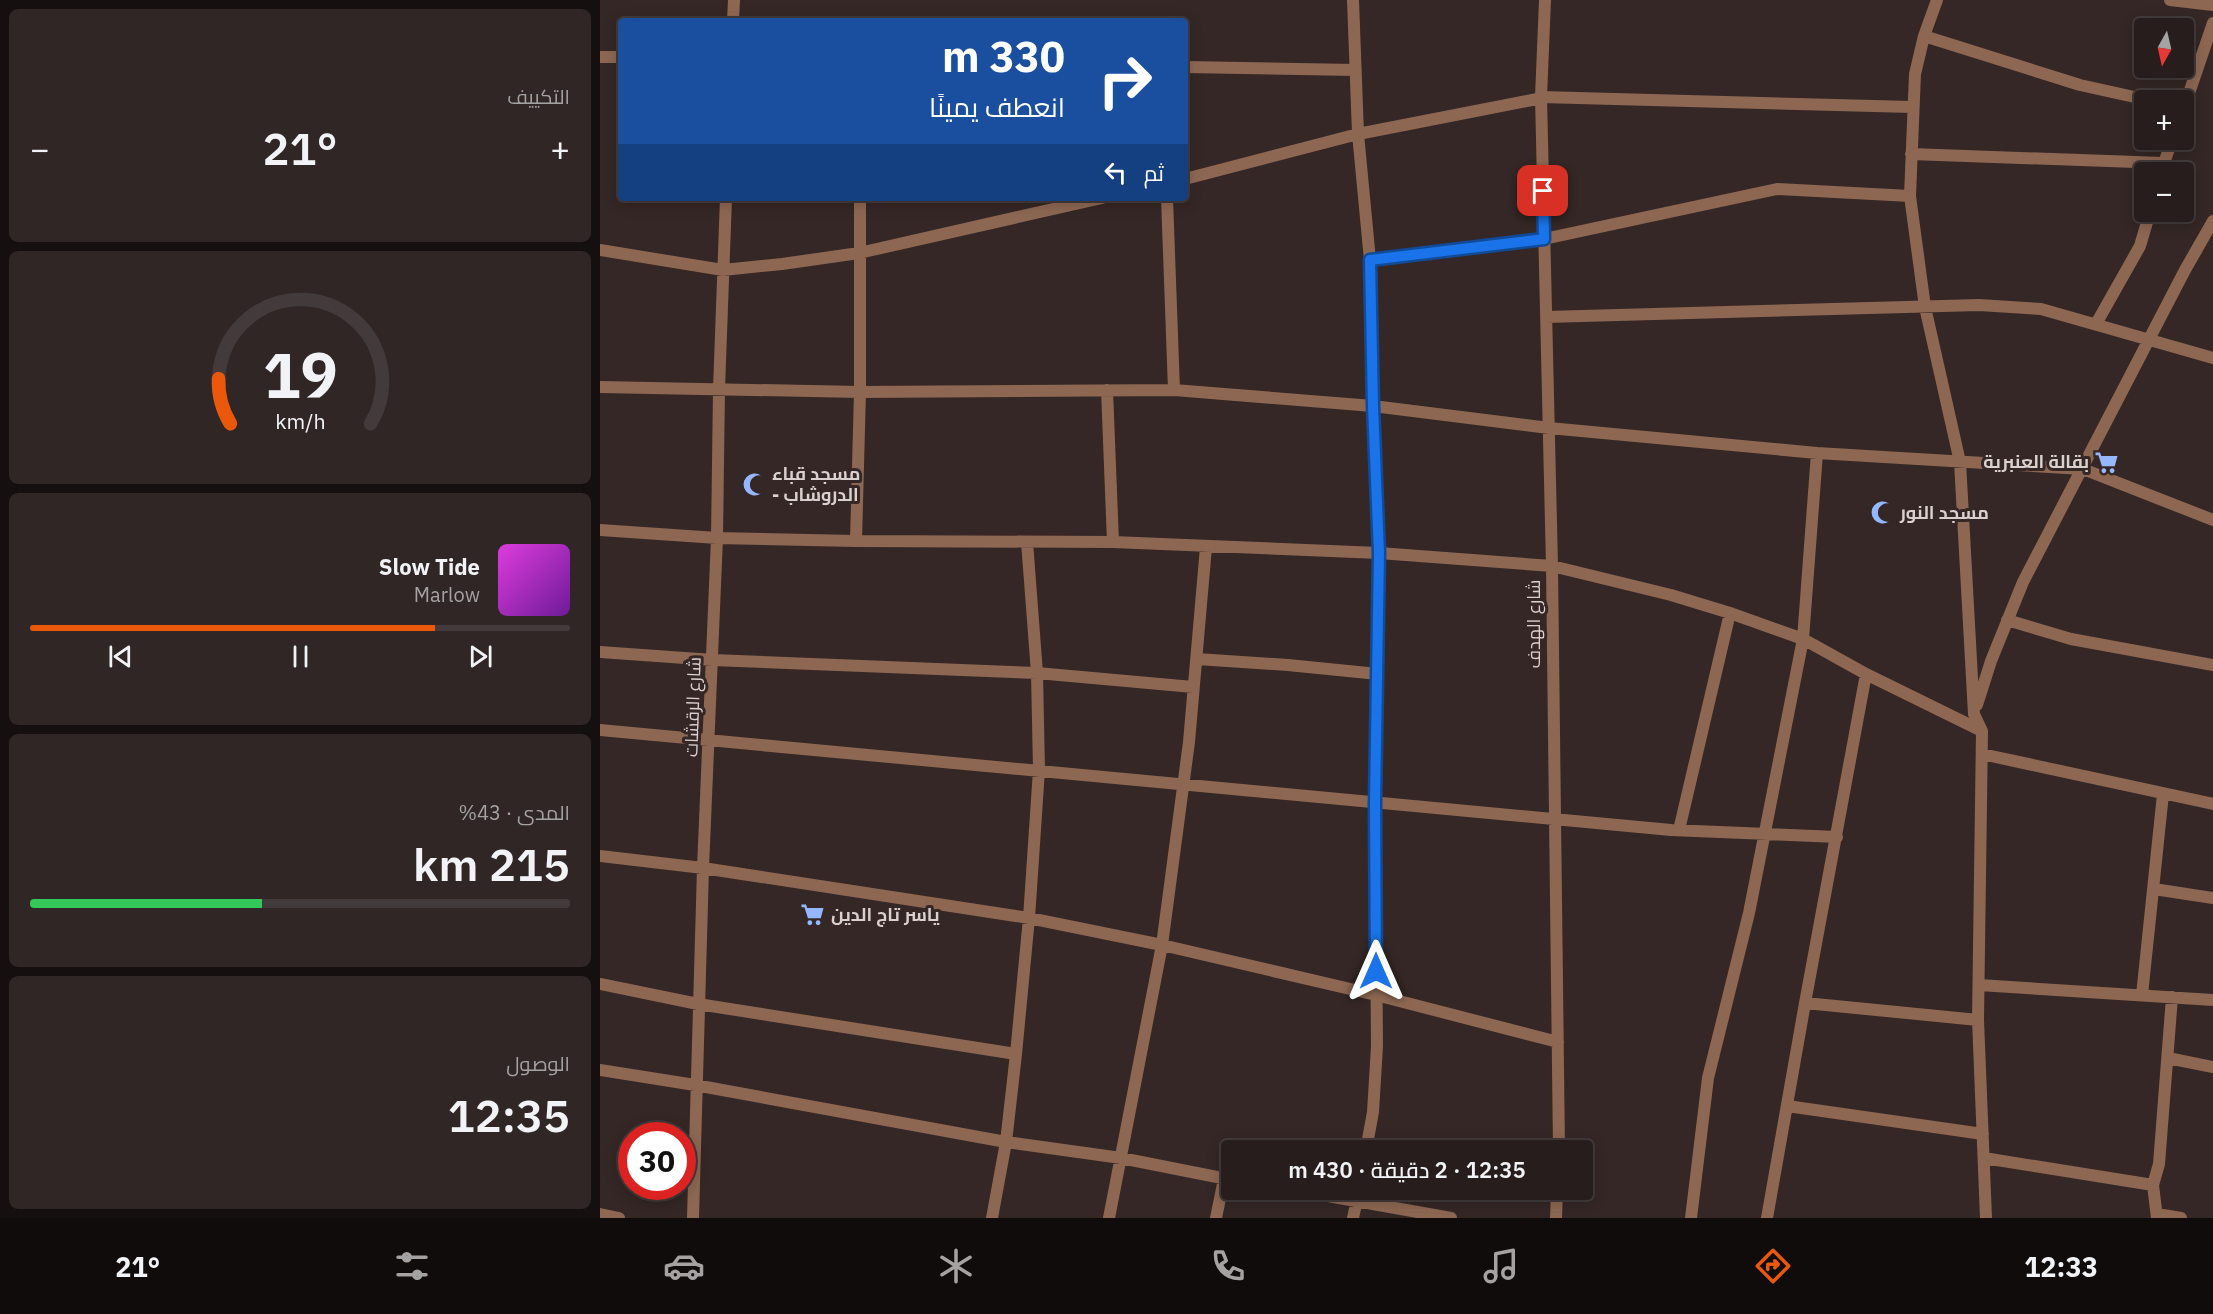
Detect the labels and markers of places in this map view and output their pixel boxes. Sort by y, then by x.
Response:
pin [1517,165,1568,216]
supermarket icon: بقالة العنبرية [2094,449,2120,475]
place label: بقالة العنبرية [1983,450,2089,473]
place label: مسجد قباء - الدروشاب [772,462,860,506]
mosque icon: مسجد قباء - الدروشاب [741,471,767,497]
mosque icon: مسجد النور [1869,500,1895,526]
place label: مسجد النور [1899,501,1989,524]
supermarket icon: ياسر تاج الدين [800,902,826,928]
place label: ياسر تاج الدين [831,903,940,927]

